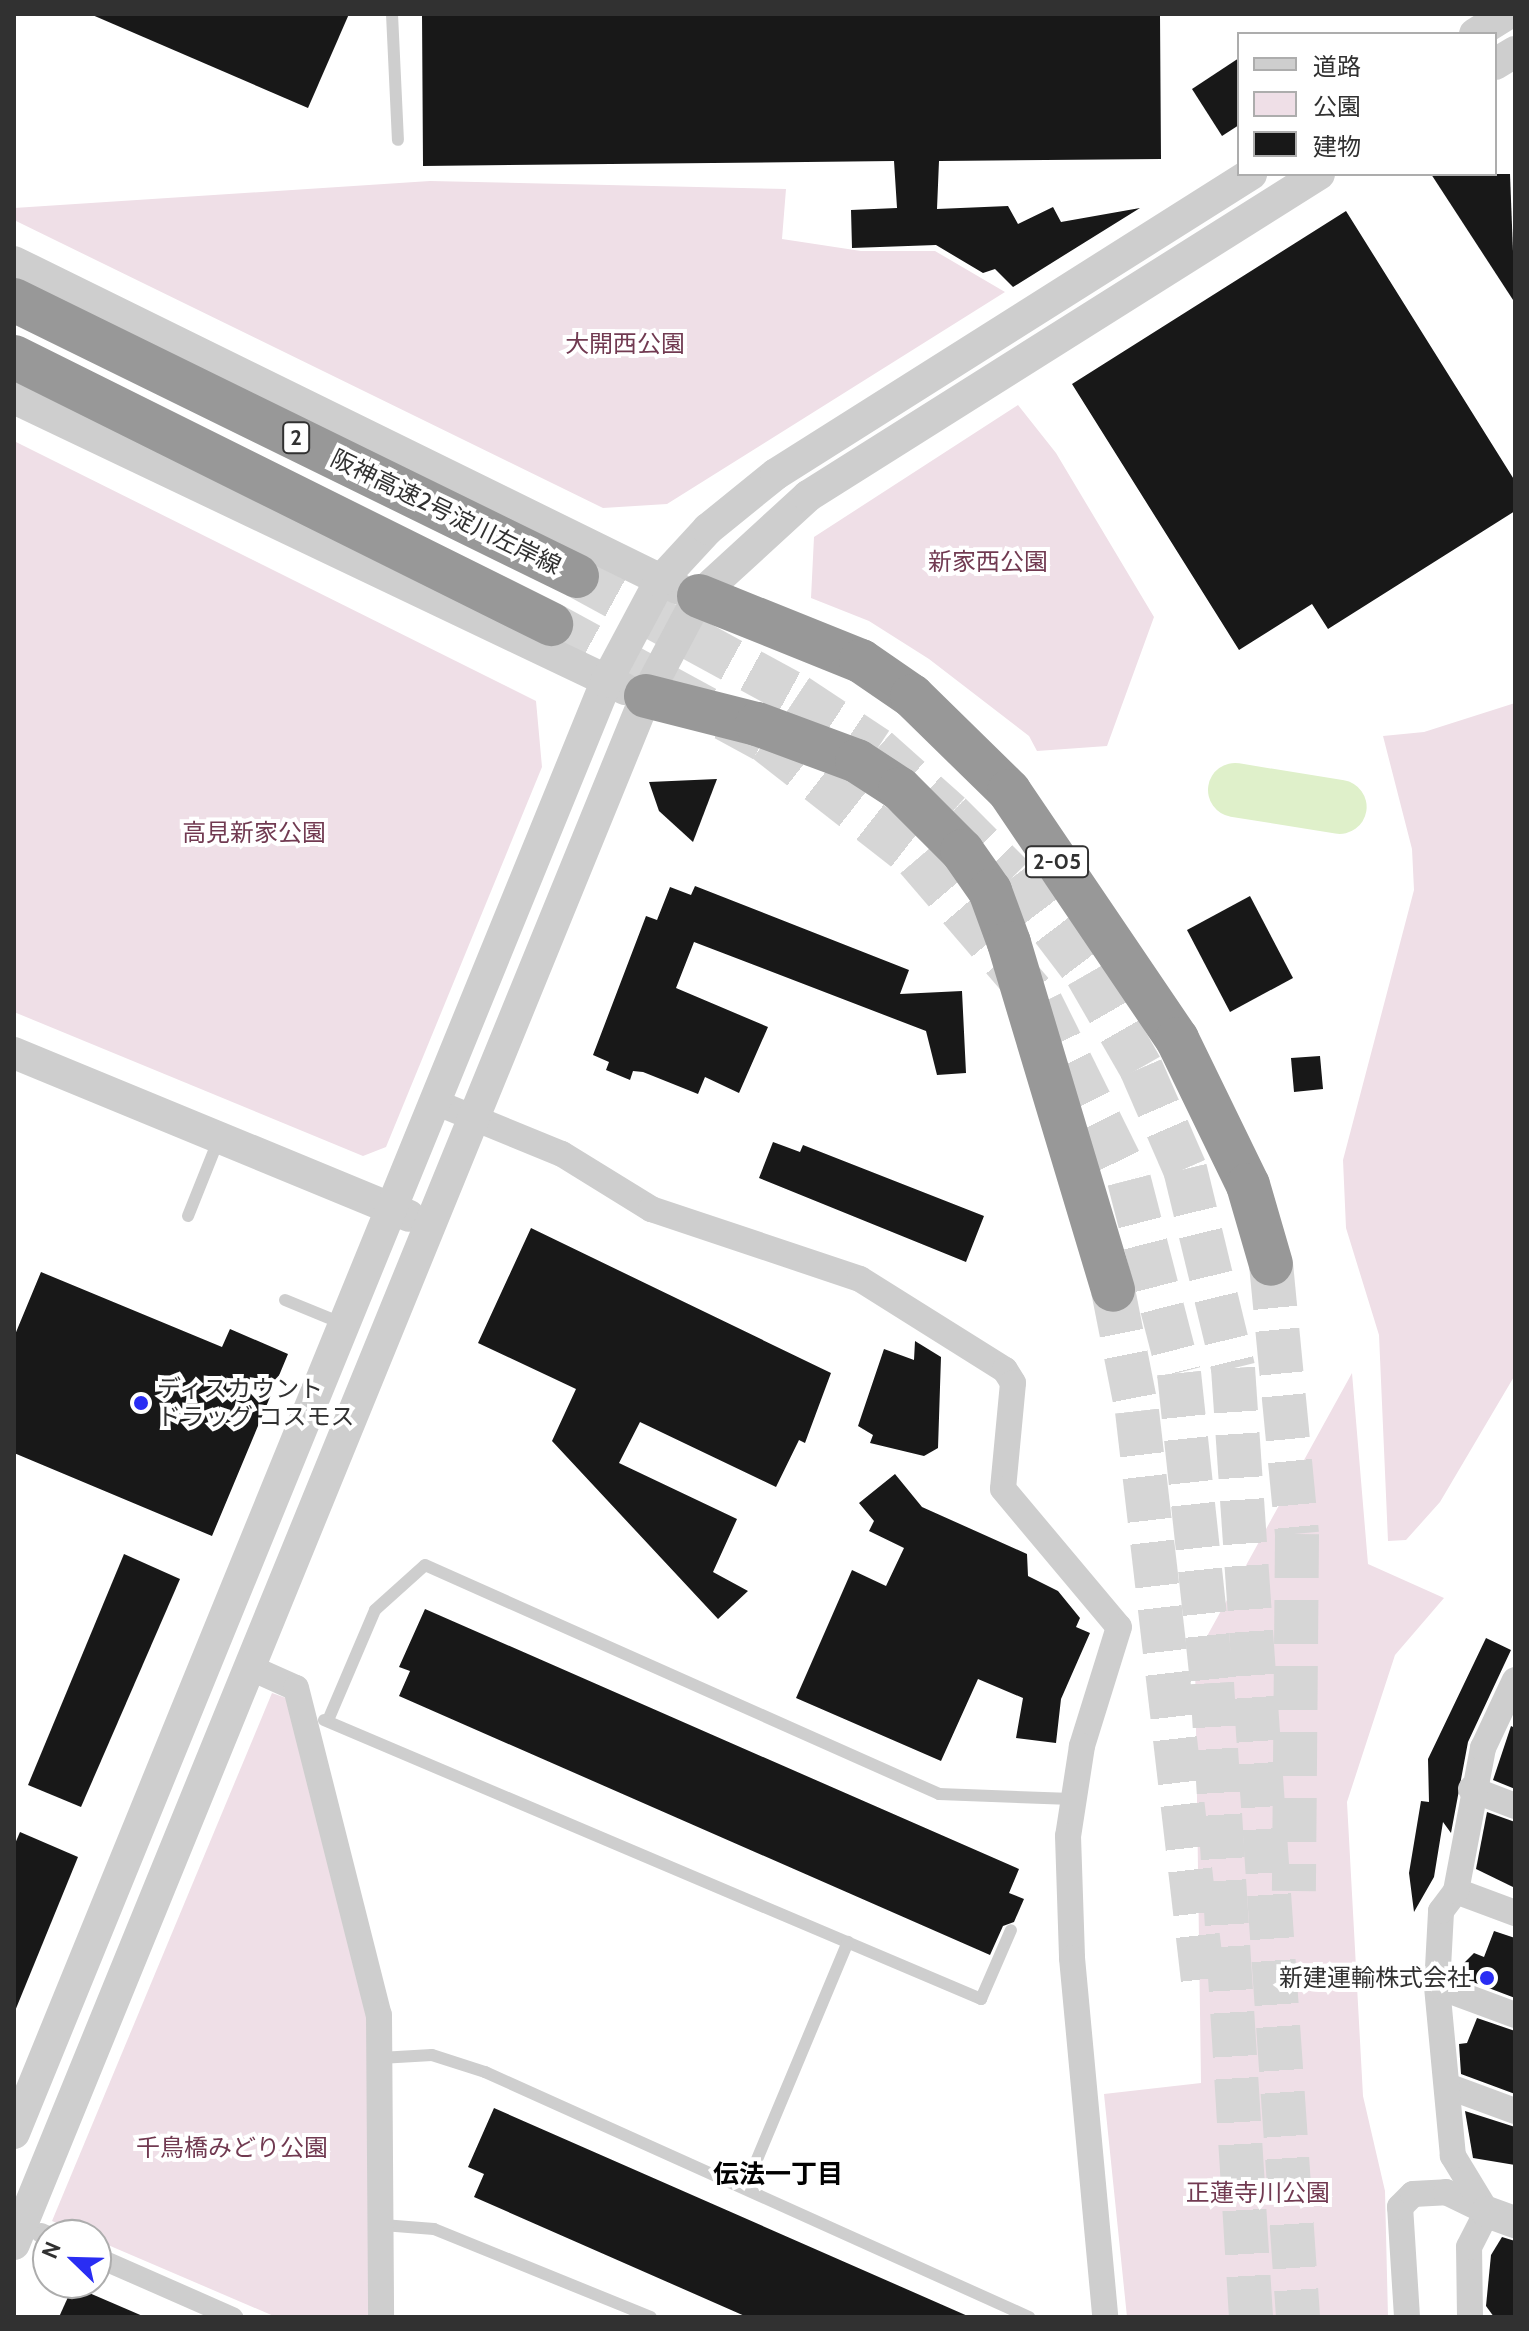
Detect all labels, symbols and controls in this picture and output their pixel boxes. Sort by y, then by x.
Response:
legend [1237,32,1497,176]
text: 道路 [1313,52,1361,81]
text: 公園 [1313,92,1361,121]
text: 建物 [1313,132,1361,161]
park label: 大開西公園 [565,330,685,358]
road number: 2 [282,420,310,456]
street label: 阪神高速2号淀川左岸線 [326,444,566,580]
park label: 新家西公園 [928,548,1048,576]
park label: 高見新家公園 [182,819,326,847]
road number: 2-05 [1025,844,1089,880]
place label: ディスカウント ドラッグ コスモス [157,1375,354,1431]
marker: ディスカウント ドラッグ コスモス [132,1394,150,1412]
place label: 新建運輸株式会社 [1279,1964,1471,1992]
marker: 新建運輸株式会社 [1478,1969,1496,1987]
park label: 千鳥橋みどり公園 [136,2134,328,2162]
district label: 伝法一丁目 [713,2159,843,2191]
park label: 正蓮寺川公園 [1186,2179,1330,2207]
north arrow [32,2219,112,2299]
text: N [36,2238,67,2263]

